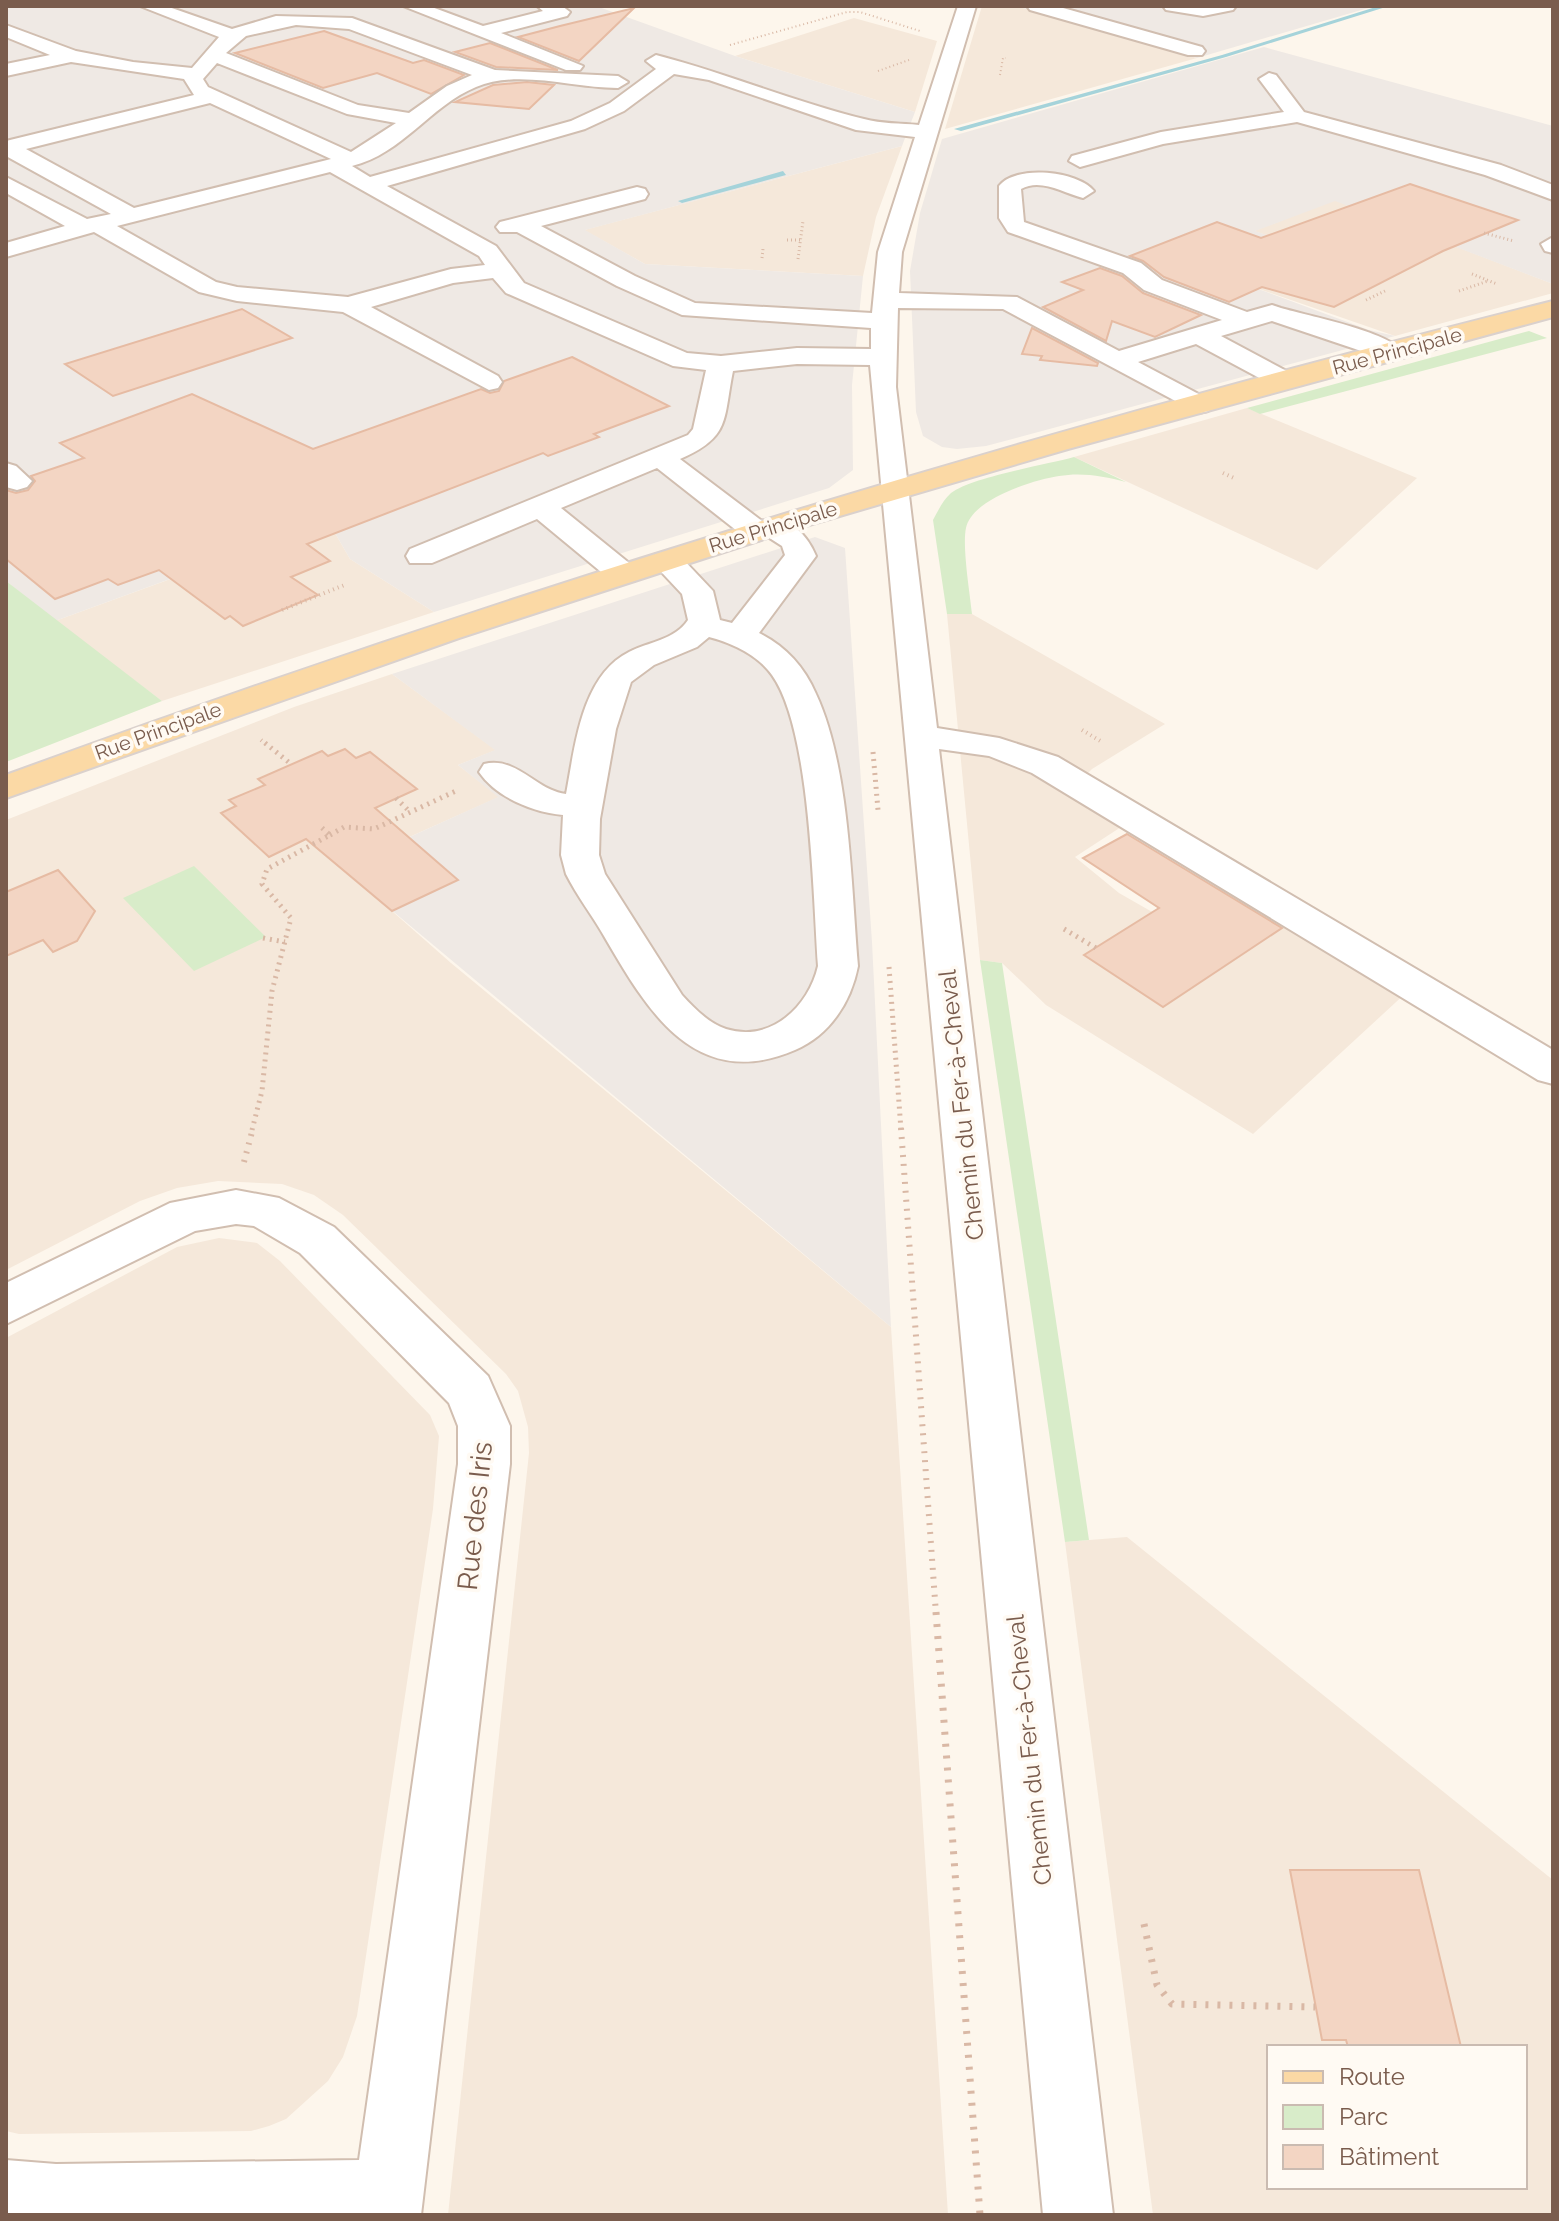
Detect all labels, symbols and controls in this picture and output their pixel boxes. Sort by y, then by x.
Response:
street label: Rue Principale [1330,322,1465,380]
street label: Rue Principale [706,496,840,558]
street label: Rue Principale [91,697,225,765]
street label: Chemin du Fer-à-Cheval [932,968,990,1242]
street label: Rue des Iris [451,1440,499,1592]
street label: Chemin du Fer-à-Cheval [1000,1613,1058,1887]
legend [1267,2045,1527,2189]
text: Route [1339,2062,1405,2091]
text: Parc [1339,2102,1388,2131]
text: Bâtiment [1339,2142,1439,2171]

